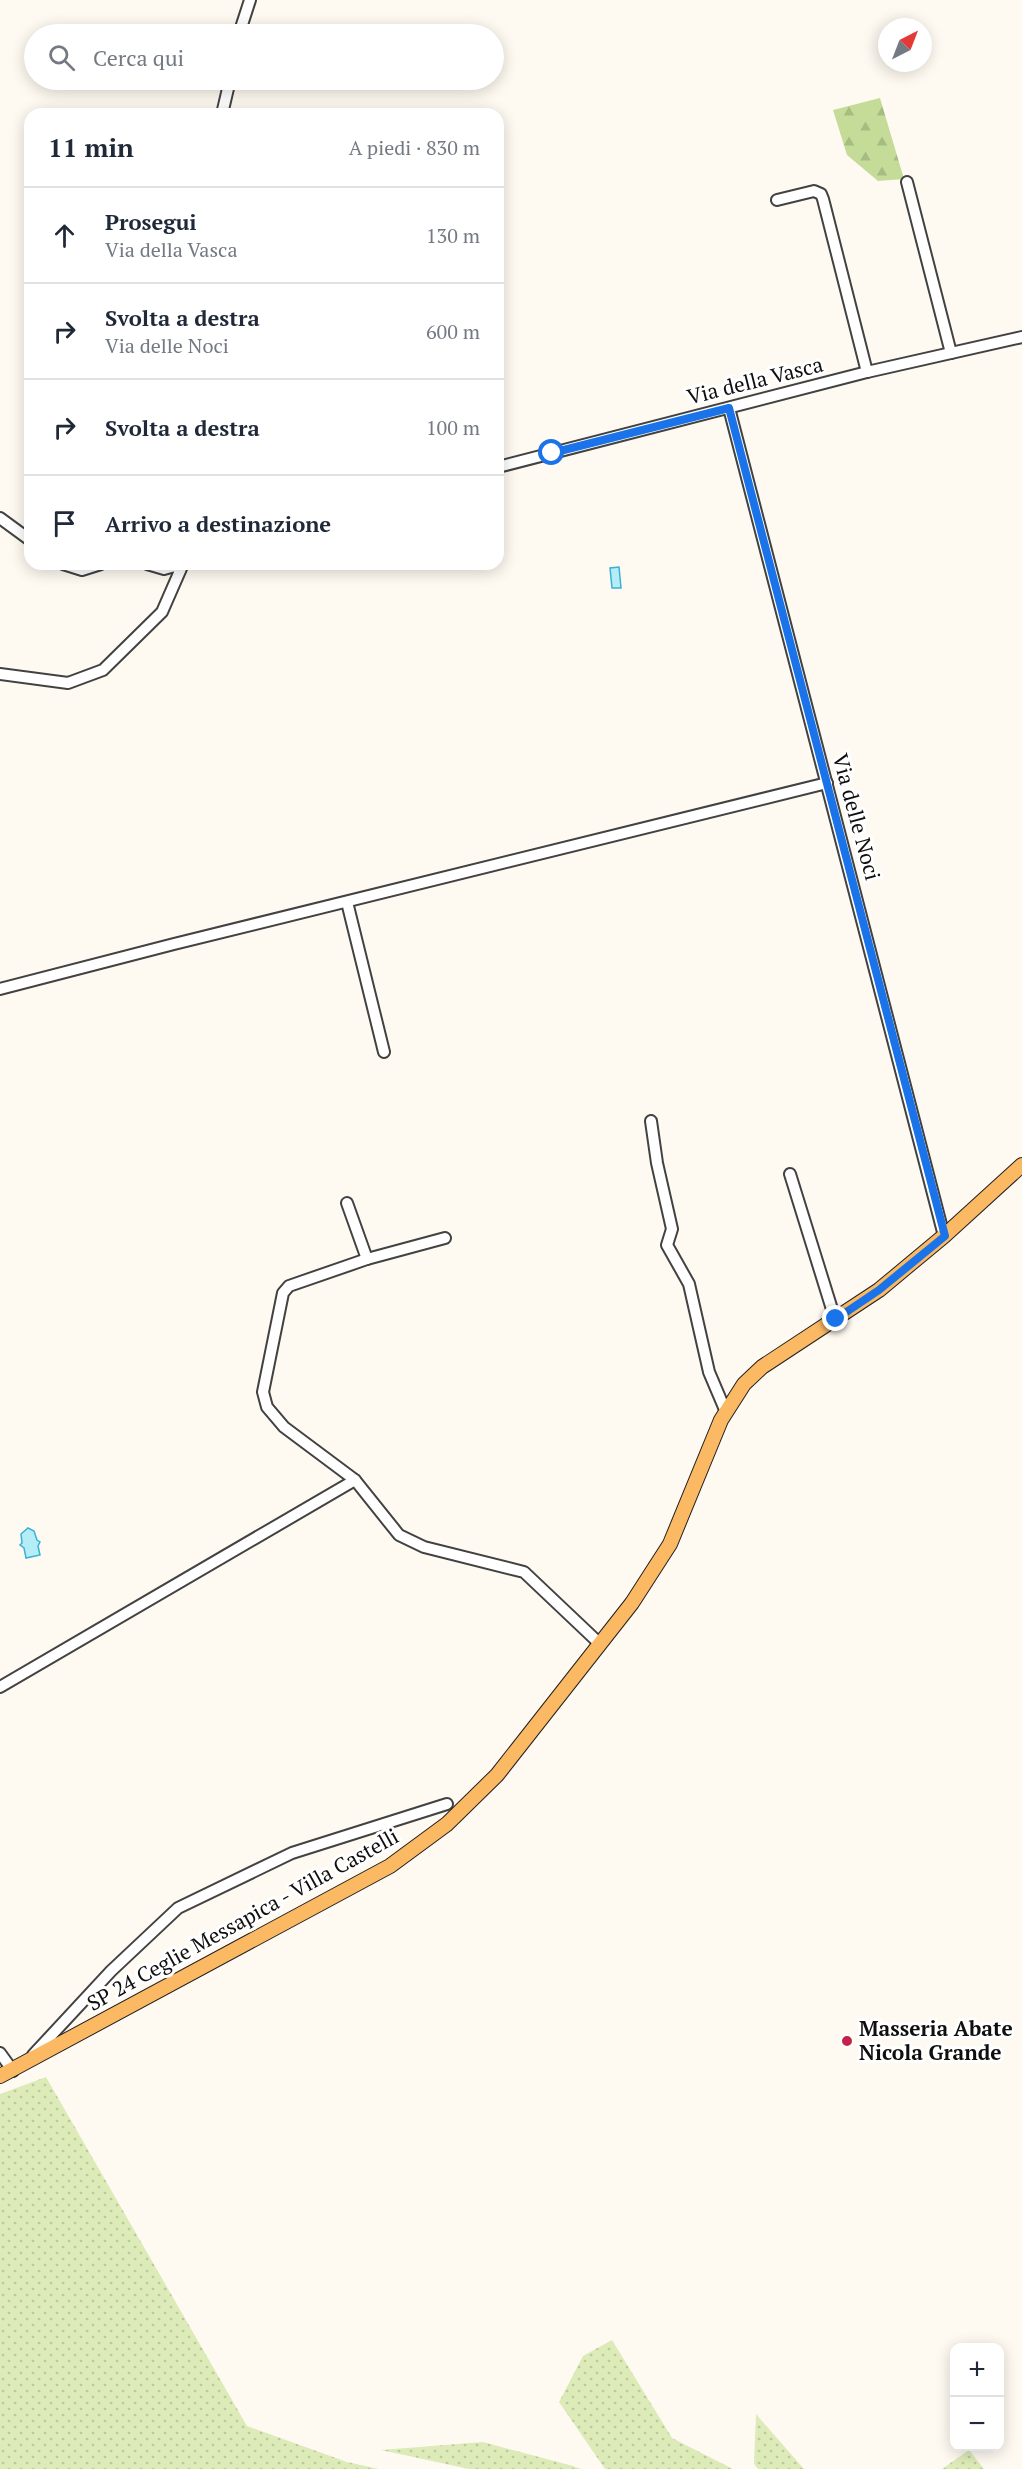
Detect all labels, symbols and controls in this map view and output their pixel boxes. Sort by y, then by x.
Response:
north arrow [878,18,932,72]
search box [24,24,504,90]
icon: search [45,41,78,74]
text: Cerca qui [93,43,184,72]
text: 11 min [48,130,134,164]
text: A piedi · 830 m [349,134,480,161]
text: Prosegui [105,207,197,236]
icon: ahead [48,219,81,252]
text: 130 m [426,222,480,249]
text: Via della Vasca [105,236,237,263]
text: Svolta a destra [105,303,260,332]
icon: right [48,315,81,348]
text: 600 m [426,318,480,345]
text: Via delle Noci [105,332,229,359]
street label: Via della Vasca [684,350,826,410]
icon: right [48,411,81,444]
text: Svolta a destra [105,413,260,442]
text: 100 m [426,414,480,441]
route start [538,439,564,465]
icon: arrive [48,507,81,540]
text: Arrivo a destinazione [105,509,331,538]
street label: Via delle Noci [827,750,887,883]
route end [822,1305,848,1331]
street label: SP 24 Ceglie Messapica - Villa Castelli [82,1822,403,2017]
place label: Masseria Abate Nicola Grande [859,2014,1013,2066]
marker: Masseria Abate Nicola Grande [840,2034,854,2048]
map controls [950,2343,1004,2451]
button: + [950,2343,1004,2397]
button: − [950,2397,1004,2451]

